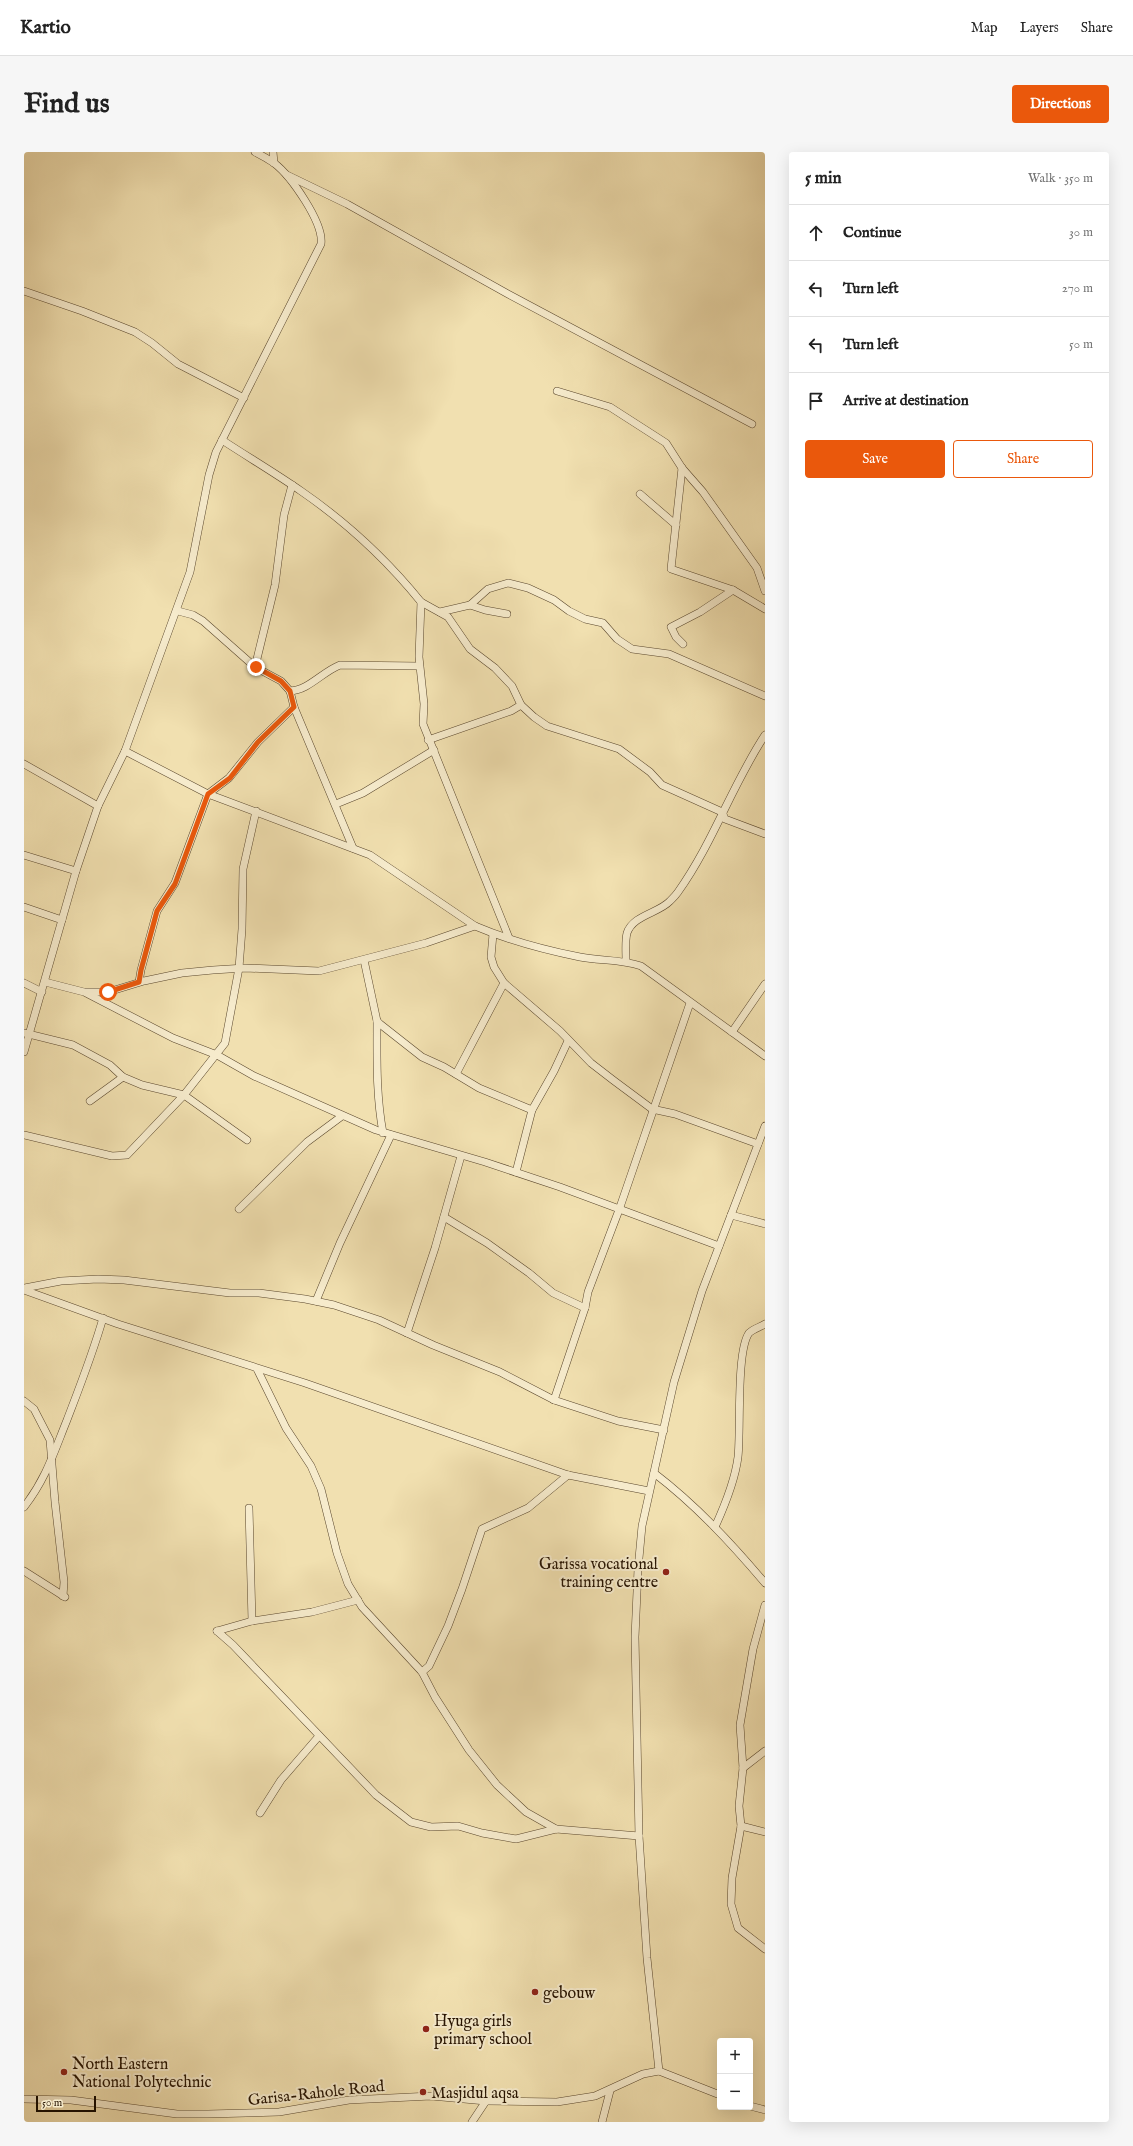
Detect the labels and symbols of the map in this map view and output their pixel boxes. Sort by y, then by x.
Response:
route end [247,658,265,676]
route start [99,983,117,1001]
place label: Garissa vocational training centre [539,1555,659,1593]
marker: Garissa vocational training centre [661,1567,671,1577]
place label: gebouw [543,1984,595,2004]
marker: gebouw [530,1987,540,1997]
place label: Hyuga girls primary school [434,2012,532,2050]
marker: Hyuga girls primary school [421,2024,431,2034]
place label: North Eastern National Polytechnic [72,2055,211,2093]
marker: North Eastern National Polytechnic [59,2067,69,2077]
street label: Garisa-Rahole Road [247,2077,386,2111]
place label: Masjidul aqsa [431,2084,519,2104]
marker: Masjidul aqsa [418,2087,428,2097]
scale bar [36,2094,96,2113]

